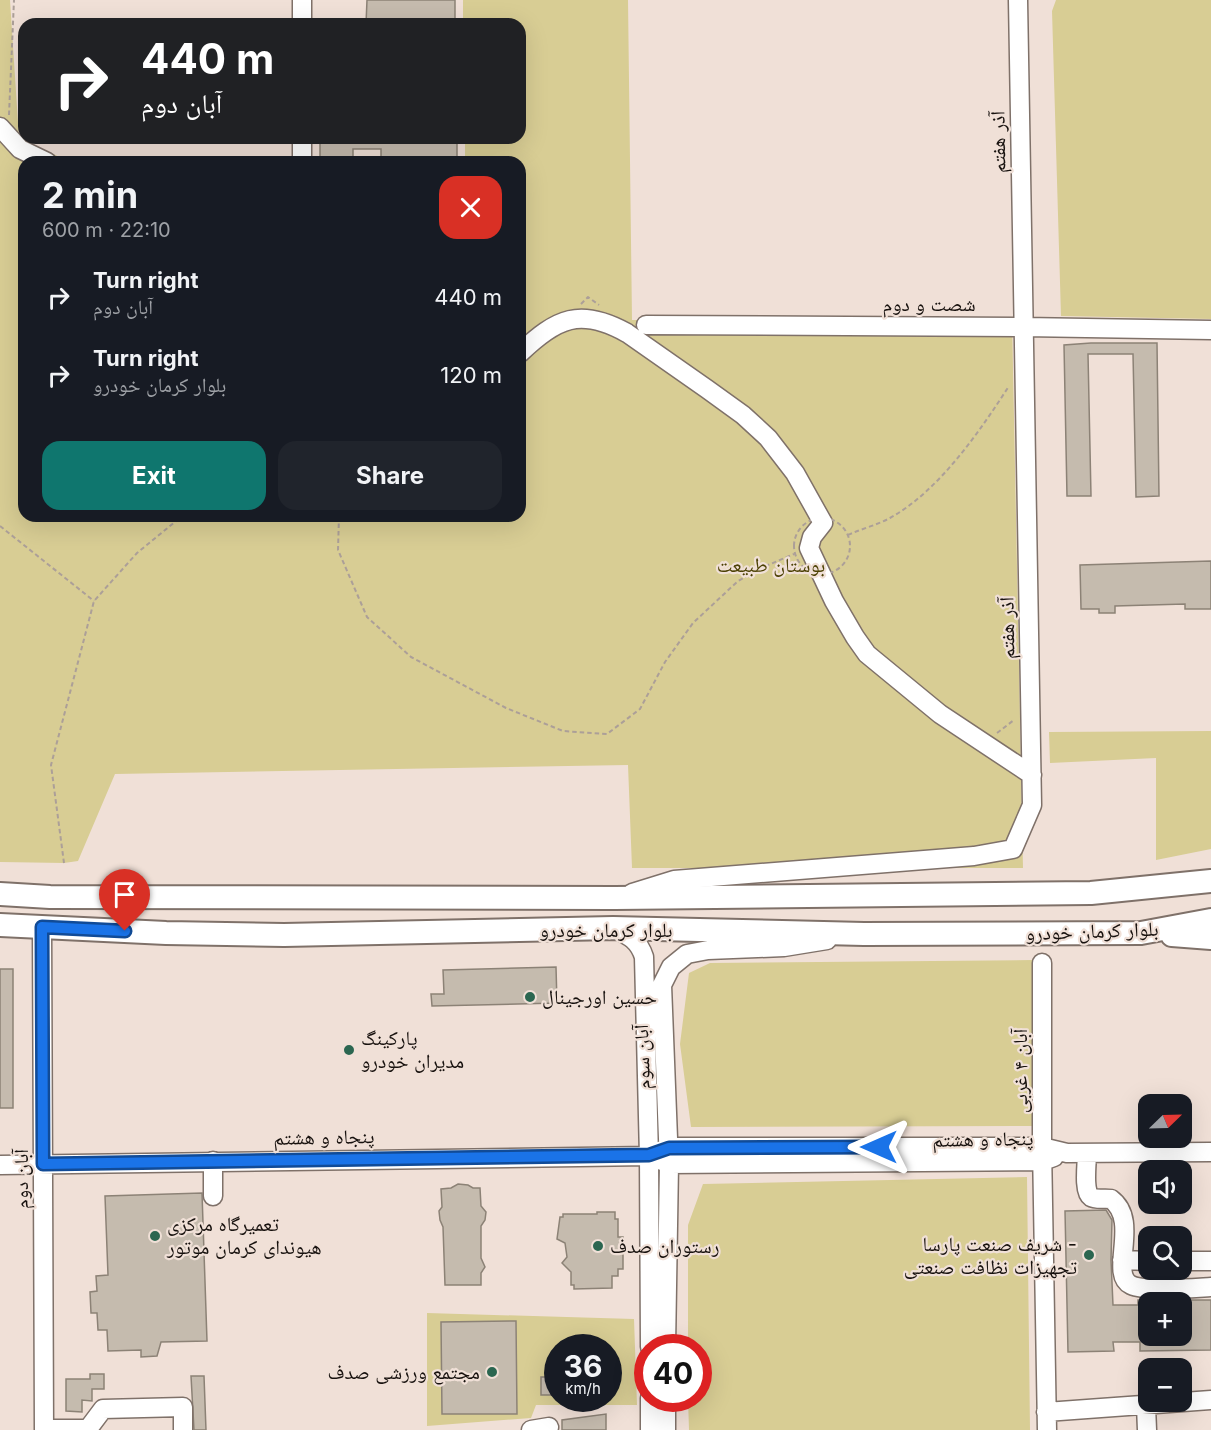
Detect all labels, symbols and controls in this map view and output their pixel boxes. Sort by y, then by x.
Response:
text: 440 m [141,33,274,84]
icon: right [42,42,120,120]
text: آبان دوم [141,87,222,120]
street label: آذر هفتم [985,110,1013,173]
text: 2 min [42,173,138,217]
button: close [439,176,502,239]
text: 600 m · 22:10 [42,218,171,242]
text: Turn right [93,267,199,293]
icon: right [42,281,75,314]
text: 440 m [434,284,502,310]
street label: شصت و دوم [882,292,976,318]
text: آبان دوم [93,295,153,319]
text: Turn right [93,345,199,371]
icon: right [42,359,75,392]
text: 120 m [440,362,502,388]
text: بلوار کرمان خودرو [93,373,226,397]
button: Exit [42,441,266,510]
button: Share [278,441,502,510]
park label: بوستان طبیعت [717,553,825,577]
street label: آذر هفتم [994,596,1022,659]
pin [99,869,150,931]
icon: arrive [108,878,141,911]
street label: بلوار کرمان خودرو [1025,917,1159,945]
street label: بلوار کرمان خودرو [539,918,673,942]
place label: حسین اورجینال [542,985,657,1009]
marker: حسین اورجینال [523,990,537,1004]
street label: آبان سوم [629,1023,657,1090]
place label: پارکینگ مدیران خودرو [361,1026,464,1073]
street label: آبان ۴ غربی [1008,1028,1032,1113]
marker: پارکینگ مدیران خودرو [342,1043,356,1057]
north arrow [1138,1094,1192,1148]
map controls [1138,1094,1192,1412]
position arrow [847,1115,911,1179]
street label: پنجاه و هشتم [273,1124,375,1152]
street label: پنجاه و هشتم [932,1126,1034,1154]
street label: آبان دوم [9,1148,35,1209]
button: sound [1138,1160,1192,1214]
place label: تعمیرگاه مرکزی هیوندای کرمان موتور [166,1212,322,1259]
button: search [1138,1226,1192,1280]
marker: تعمیرگاه مرکزی هیوندای کرمان موتور [148,1229,162,1243]
place label: شریف صنعت پارسا - تجهیزات نظافت صنعتی [904,1232,1077,1279]
place label: رستوران صدف [610,1234,719,1258]
marker: رستوران صدف [591,1239,605,1253]
marker: شریف صنعت پارسا - تجهیزات نظافت صنعتی [1082,1248,1096,1262]
button: + [1138,1292,1192,1346]
speed limit sign: 40 [634,1334,712,1412]
text: 36 [564,1348,602,1384]
button: − [1138,1358,1192,1412]
place label: مجتمع ورزشی صدف [327,1360,480,1385]
marker: مجتمع ورزشی صدف [485,1365,499,1379]
text: km/h [565,1379,601,1398]

